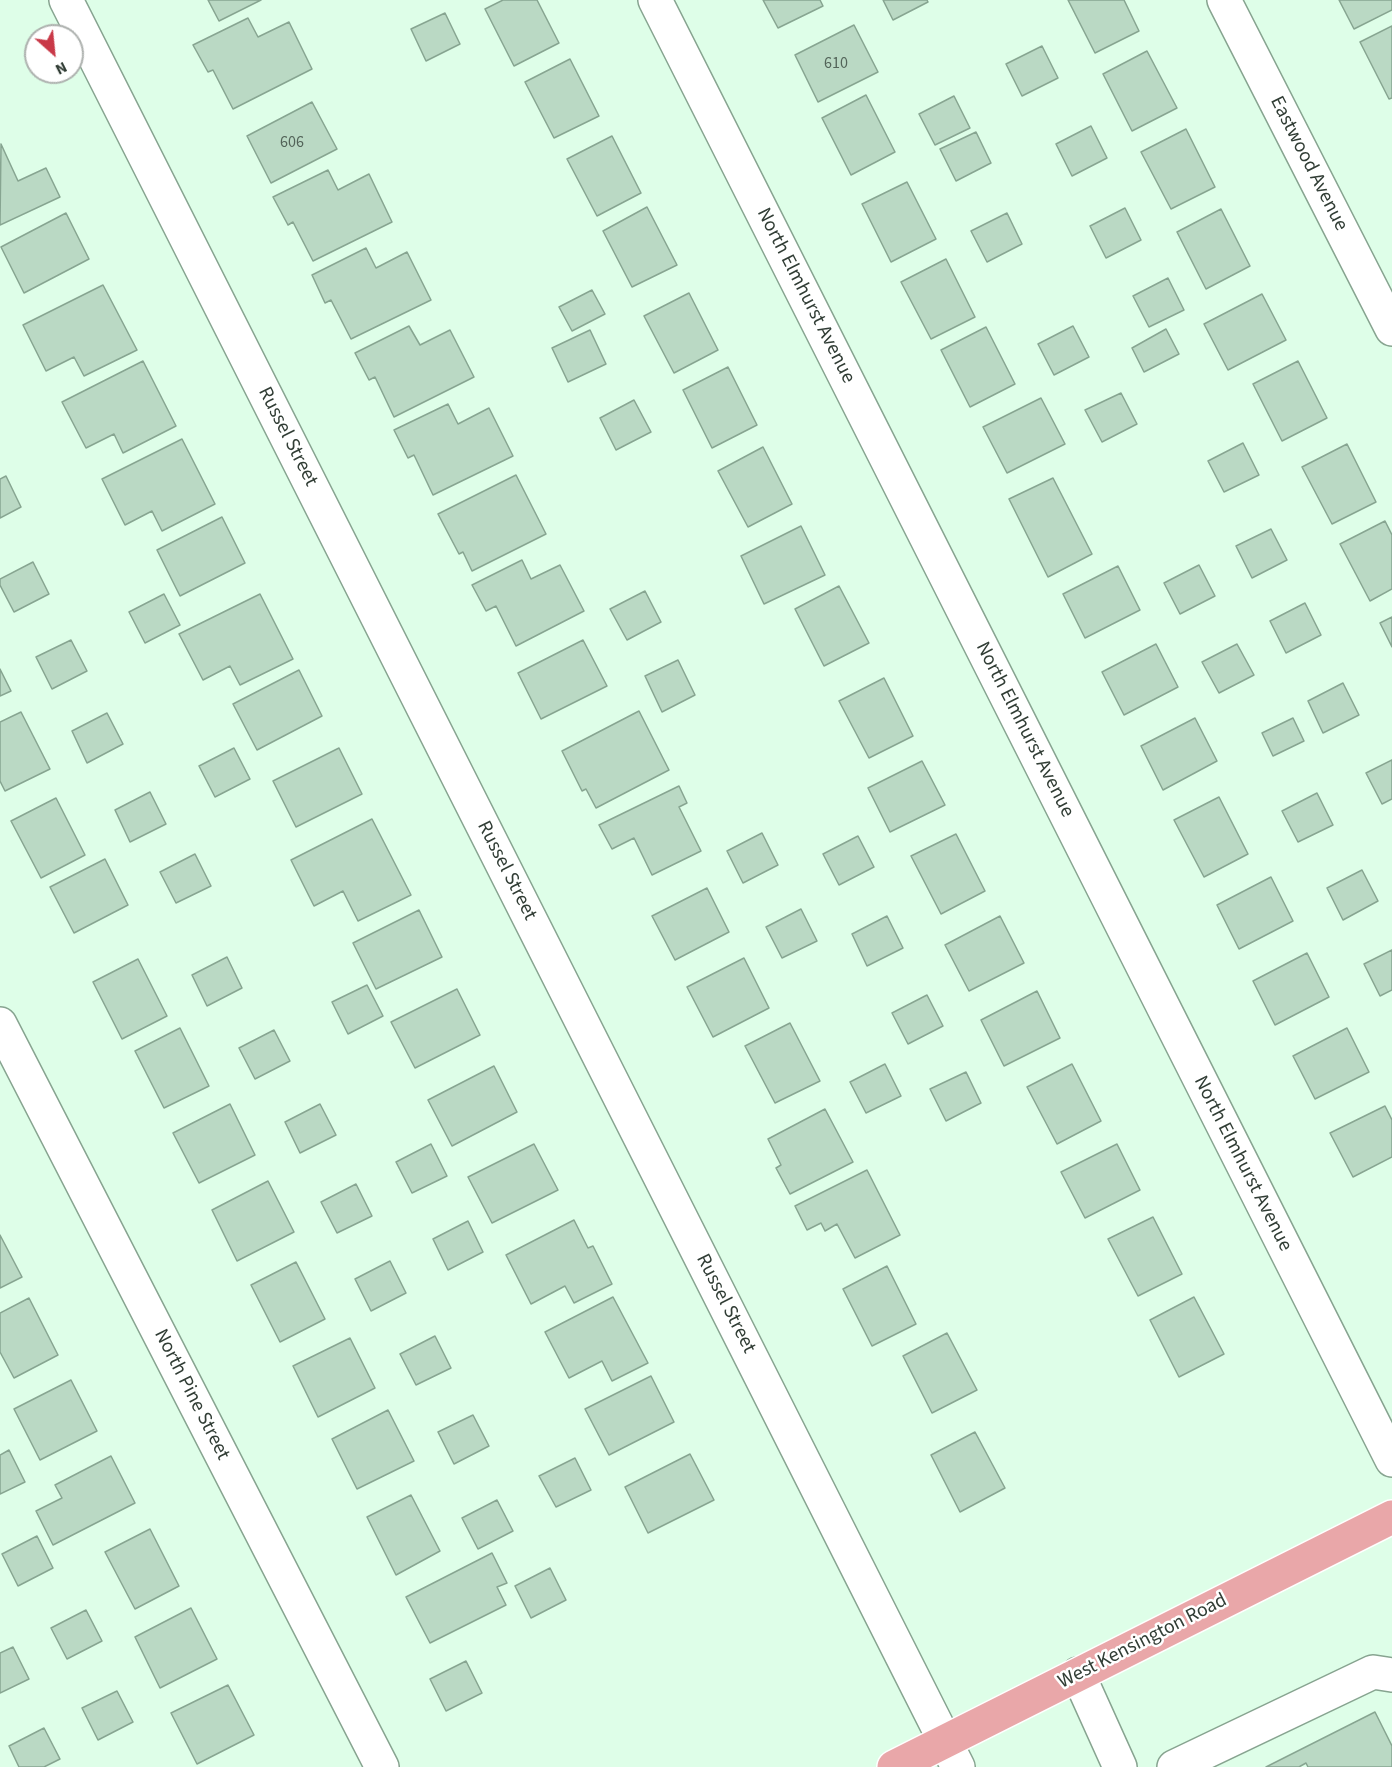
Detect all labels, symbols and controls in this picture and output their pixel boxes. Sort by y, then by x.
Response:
north arrow [24,24,84,84]
house number: 610 [824,54,848,74]
text: N [52,56,71,80]
street label: Eastwood Avenue [1264,93,1352,235]
house number: 606 [280,133,304,153]
street label: North Elmhurst Avenue [750,204,860,388]
street label: Russel Street [252,383,322,491]
street label: North Elmhurst Avenue [969,638,1079,822]
street label: Russel Street [471,817,541,925]
street label: North Elmhurst Avenue [1187,1072,1297,1256]
street label: Russel Street [690,1250,760,1358]
street label: North Pine Street [148,1326,234,1464]
street label: West Kensington Road [1055,1589,1231,1695]

